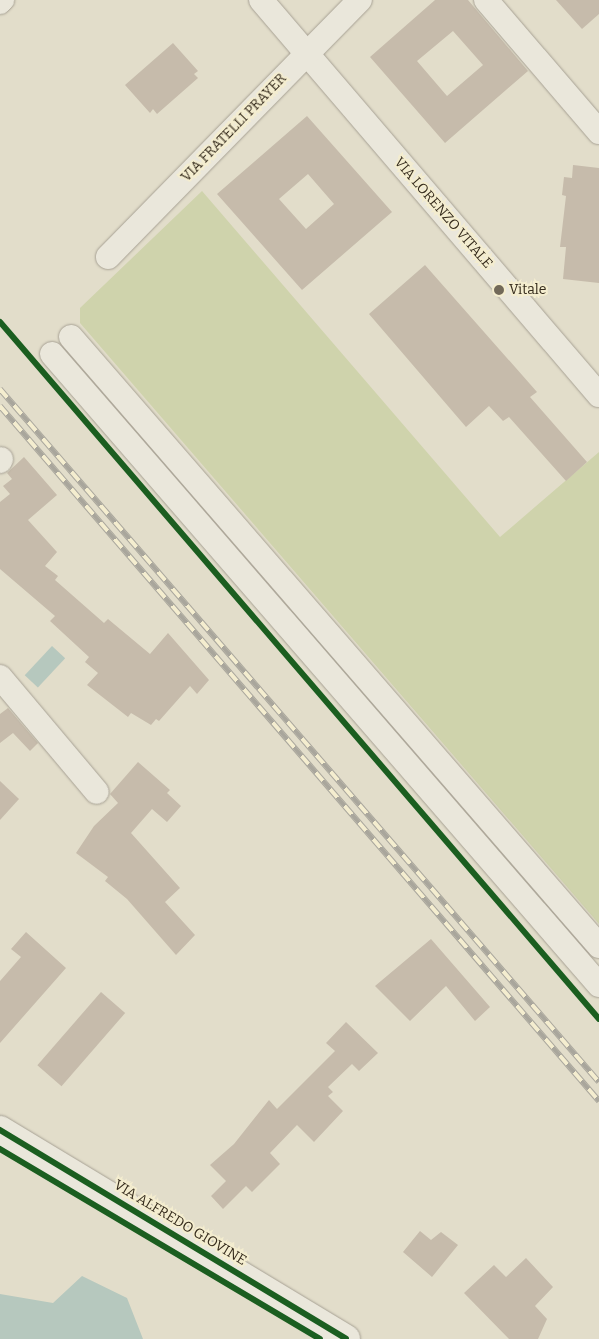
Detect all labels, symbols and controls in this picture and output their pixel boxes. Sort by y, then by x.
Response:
street label: VIA FRATELLI PRAYER [178,70,290,186]
street label: VIA LORENZO VITALE [390,154,496,272]
place label: Vitale [509,282,547,298]
marker: Vitale [493,284,505,296]
street label: VIA ALFREDO GIOVINE [111,1177,249,1269]

